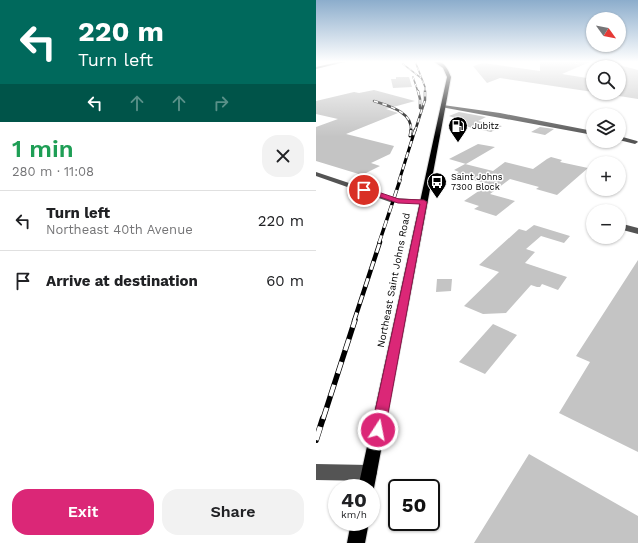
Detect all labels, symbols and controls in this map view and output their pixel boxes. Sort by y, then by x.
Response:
north arrow [586,12,626,52]
map controls [586,12,626,244]
text: 220 m [78,15,164,48]
icon: left [12,16,64,68]
text: Turn left [78,49,153,70]
button: search [586,60,626,100]
icon: left [84,92,106,114]
icon: ahead [126,92,148,114]
icon: ahead [168,92,190,114]
icon: right [210,92,232,114]
button: layers [586,108,626,148]
fuel station icon: Jubitz [447,115,469,143]
place label: Jubitz [472,121,499,131]
text: 1 min [12,135,74,163]
button: close [262,135,304,177]
button: + [586,156,626,196]
text: 280 m · 11:08 [12,164,94,179]
bus stop icon: Saint Johns 7300 Block [426,171,448,199]
place label: Saint Johns 7300 Block [451,172,503,192]
pin [347,173,381,207]
icon: arrive [353,179,375,201]
text: Turn left [46,204,110,222]
button: − [586,204,626,244]
icon: left [12,210,34,232]
text: 220 m [258,212,304,230]
street label: Northeast Saint Johns Road [375,212,412,348]
text: Northeast 40th Avenue [46,222,193,237]
icon: arrive [12,270,34,292]
text: Arrive at destination [46,272,198,290]
text: 60 m [266,272,304,290]
position arrow [357,409,399,451]
speed limit sign: 50 [388,479,440,531]
text: 40 [341,488,367,512]
button: Exit [12,489,154,535]
button: Share [162,489,304,535]
text: km/h [341,509,367,520]

